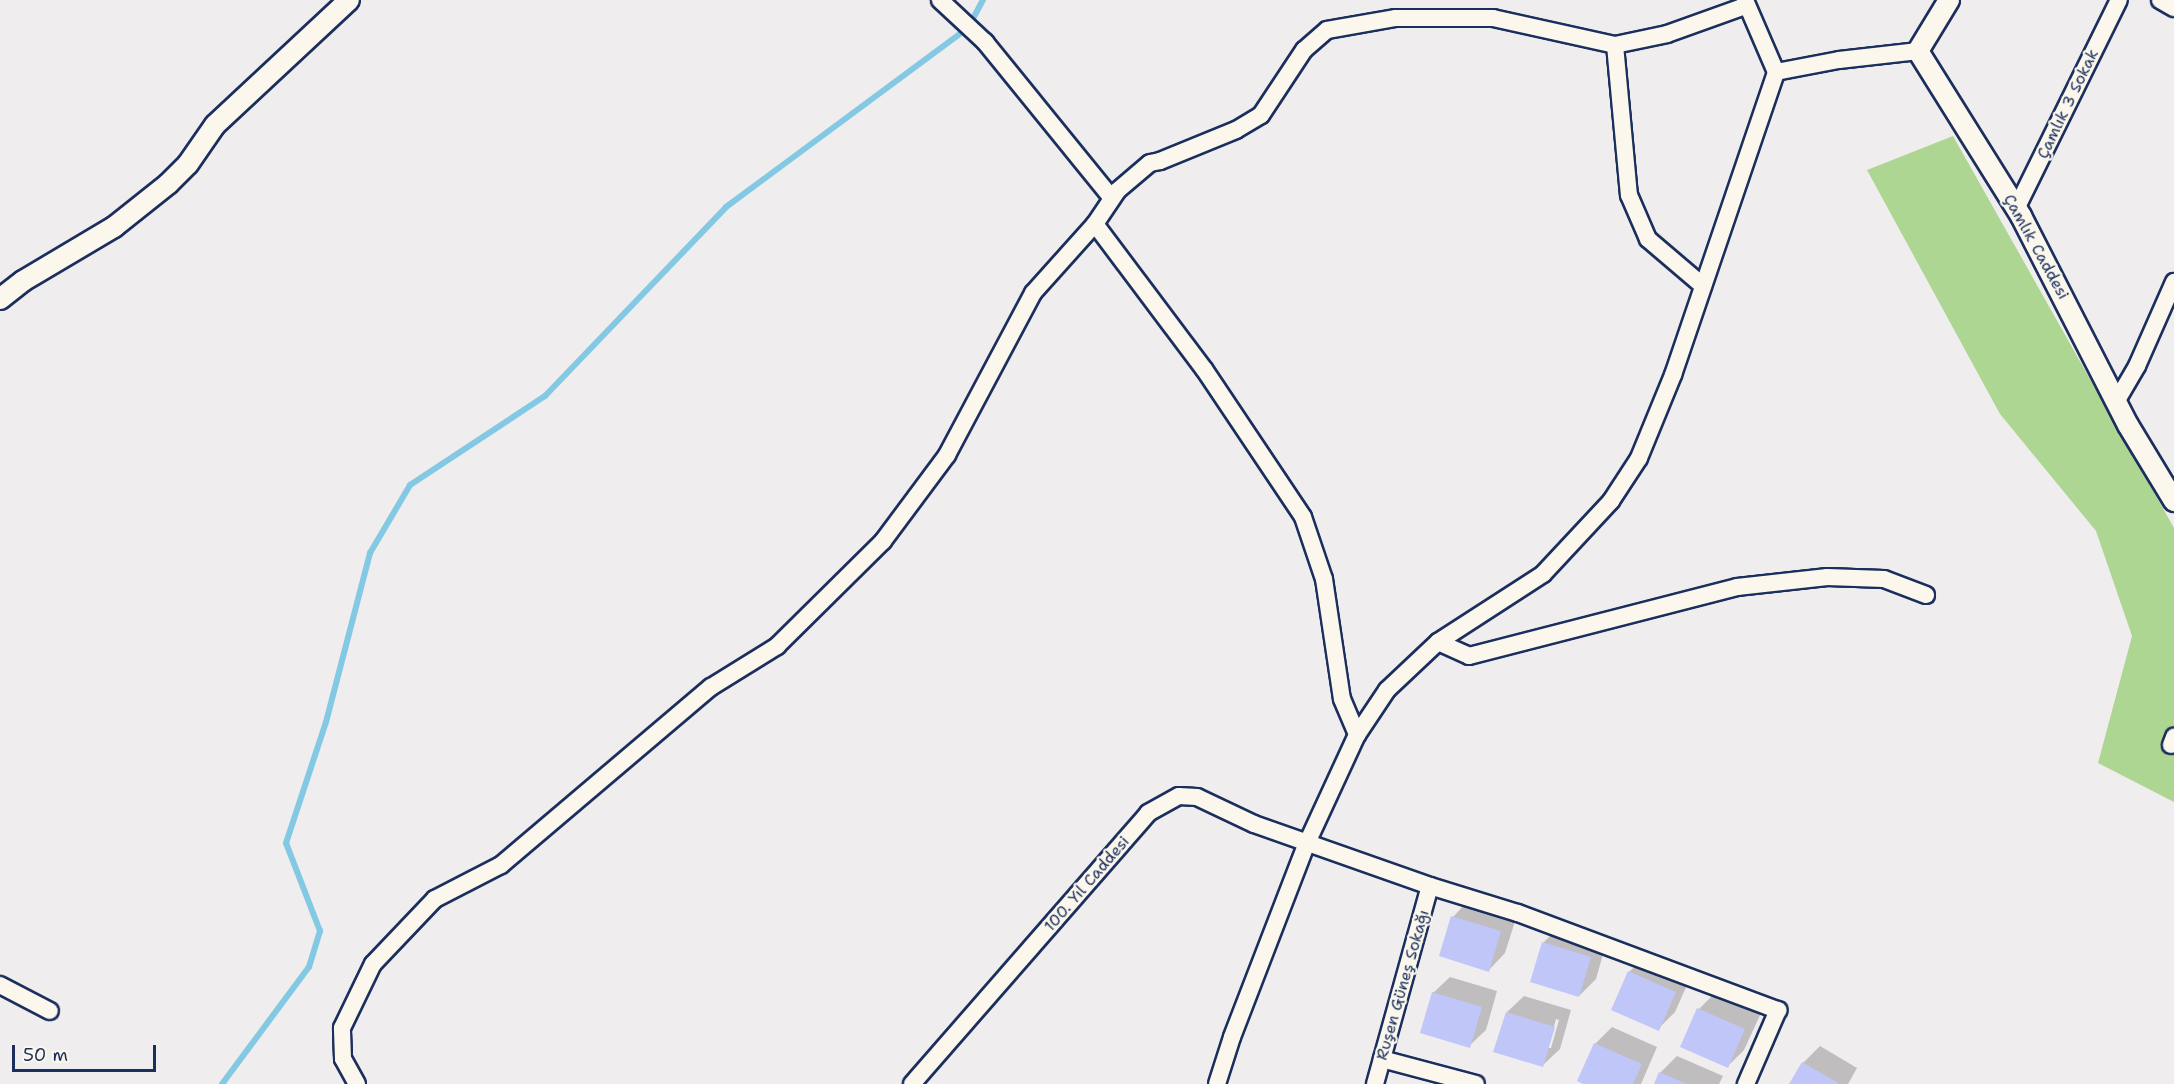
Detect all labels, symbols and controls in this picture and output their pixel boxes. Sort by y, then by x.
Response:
street label: Çamlık 3 Sokak [2033,46,2103,162]
street label: Çamlık Caddesi [1999,191,2073,303]
street label: 100. Yıl Caddesi [1040,832,1134,936]
street label: Ruşen Güneş Sokağı [1372,908,1434,1062]
scale bar [15,1033,159,1071]
text: 50 m [23,1043,68,1067]

